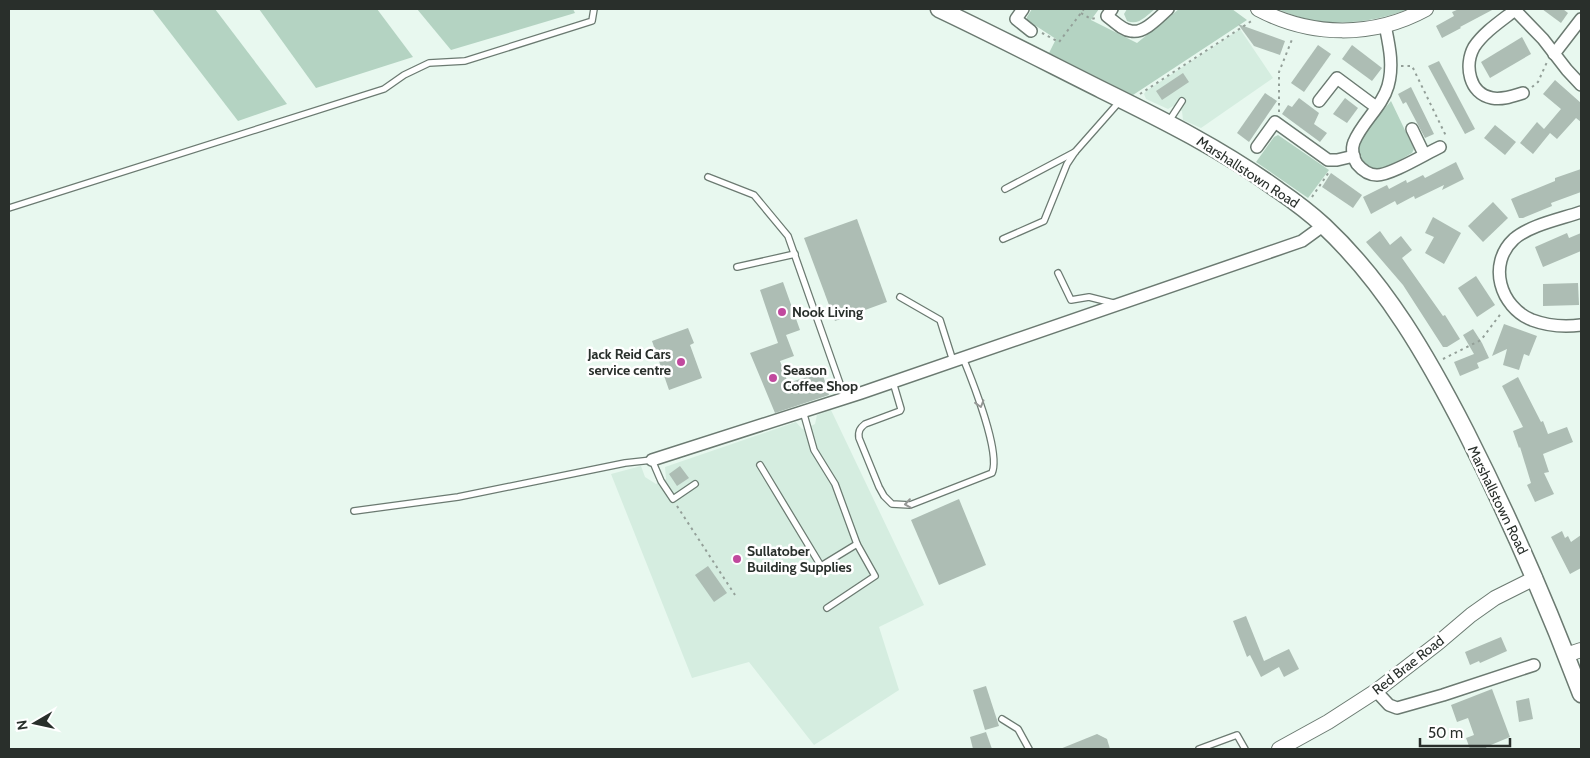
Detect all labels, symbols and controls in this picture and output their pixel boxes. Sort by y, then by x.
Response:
street label: Marshallstown Road [1193,132,1303,212]
place label: Nook Living [792,303,863,321]
marker: Nook Living [776,306,788,318]
place label: Jack Reid Cars service centre [587,345,671,379]
marker: Jack Reid Cars service centre [675,356,687,368]
place label: Season Coffee Shop [783,361,858,395]
marker: Season Coffee Shop [767,372,779,384]
one-way arrow [974,399,984,407]
street label: Marshallstown Road [1464,443,1532,557]
one-way arrow [903,498,911,509]
place label: Sullatober Building Supplies [747,542,852,576]
marker: Sullatober Building Supplies [731,553,743,565]
street label: Red Brae Road [1368,631,1448,699]
north arrow [10,698,60,748]
scale bar [1420,716,1510,748]
text: N [12,719,32,731]
text: 50 m [1428,724,1463,742]

